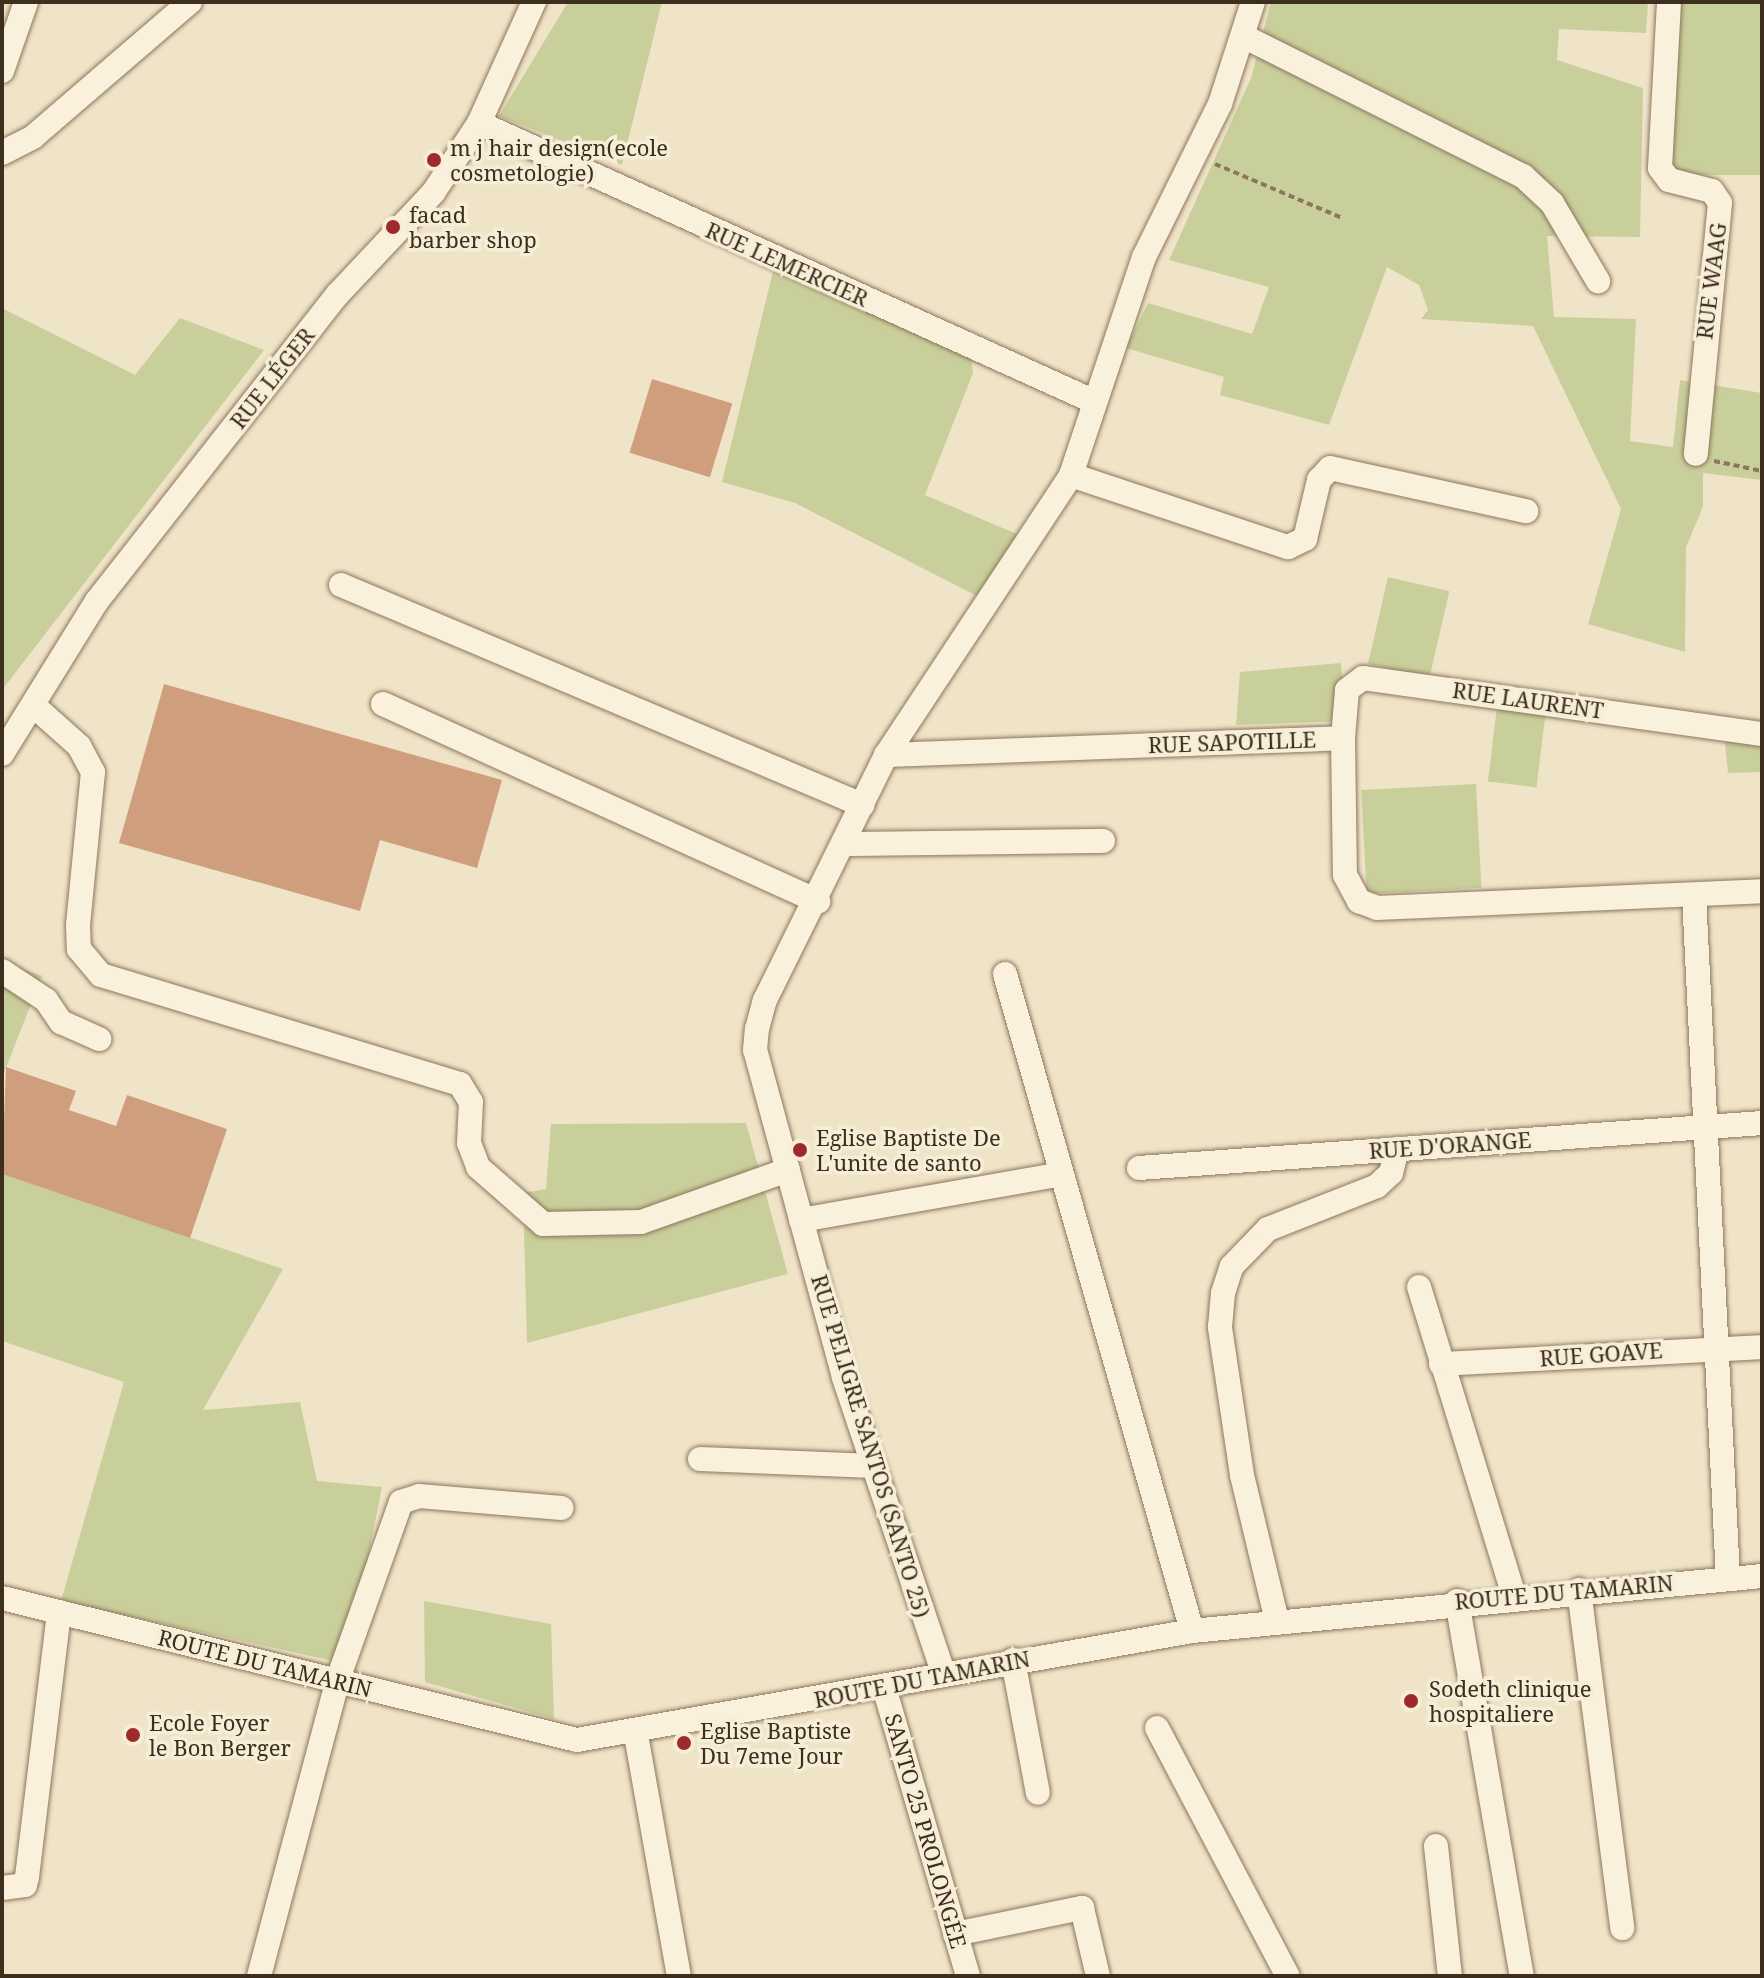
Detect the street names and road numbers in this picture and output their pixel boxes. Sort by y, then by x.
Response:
street label: RUE LEMERCIER [702,216,872,312]
street label: RUE WAAG [1691,221,1731,341]
street label: RUE LÉGER [224,322,320,434]
street label: RUE LAURENT [1451,676,1605,724]
street label: RUE SAPOTILLE [1147,726,1317,758]
street label: RUE D'ORANGE [1368,1126,1532,1164]
street label: RUE PELIGRE SANTOS (SANTO 25) [806,1271,936,1621]
street label: RUE GOAVE [1539,1337,1663,1371]
street label: ROUTE DU TAMARIN [1453,1569,1675,1615]
street label: ROUTE DU TAMARIN [155,1624,375,1702]
street label: ROUTE DU TAMARIN [812,1645,1032,1713]
street label: SANTO 25 PROLONGÉE [880,1711,972,1951]

